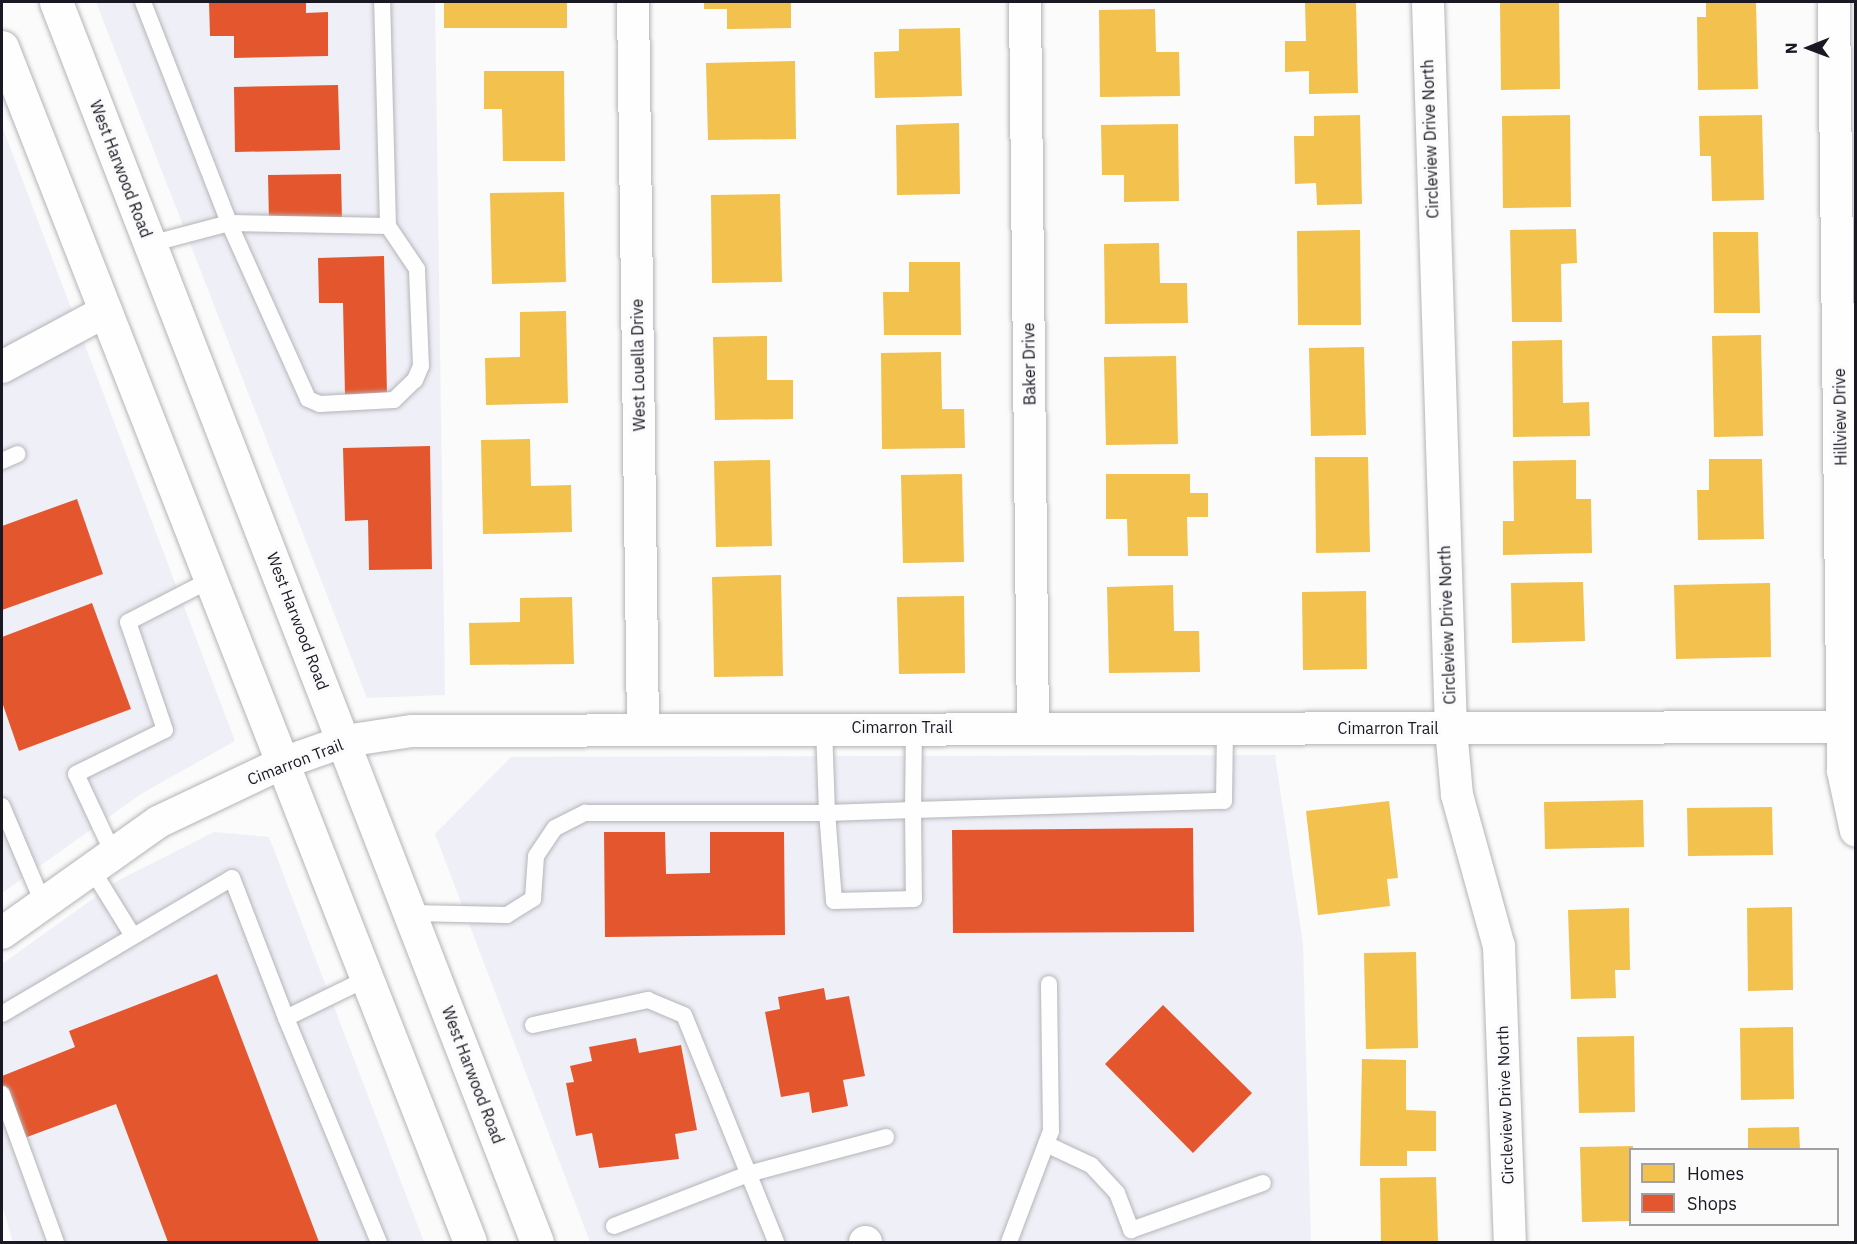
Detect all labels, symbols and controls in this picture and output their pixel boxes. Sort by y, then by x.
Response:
north arrow [1779,18,1839,78]
text: N [1781,42,1801,54]
street label: Circleview Drive North [1418,59,1442,219]
street label: West Harwood Road [86,98,156,240]
street label: West Louella Drive [627,299,649,431]
street label: Baker Drive [1019,322,1039,406]
street label: Hillview Drive [1830,368,1850,466]
street label: Circleview Drive North [1435,545,1459,705]
street label: West Harwood Road [263,550,333,692]
street label: Cimarron Trail [851,717,953,737]
street label: Cimarron Trail [1337,718,1439,738]
street label: Cimarron Trail [244,735,346,789]
street label: West Harwood Road [438,1004,508,1146]
street label: Circleview Drive North [1493,1025,1517,1185]
legend [1629,1148,1839,1226]
text: Homes [1687,1162,1744,1185]
text: Shops [1687,1192,1737,1215]

